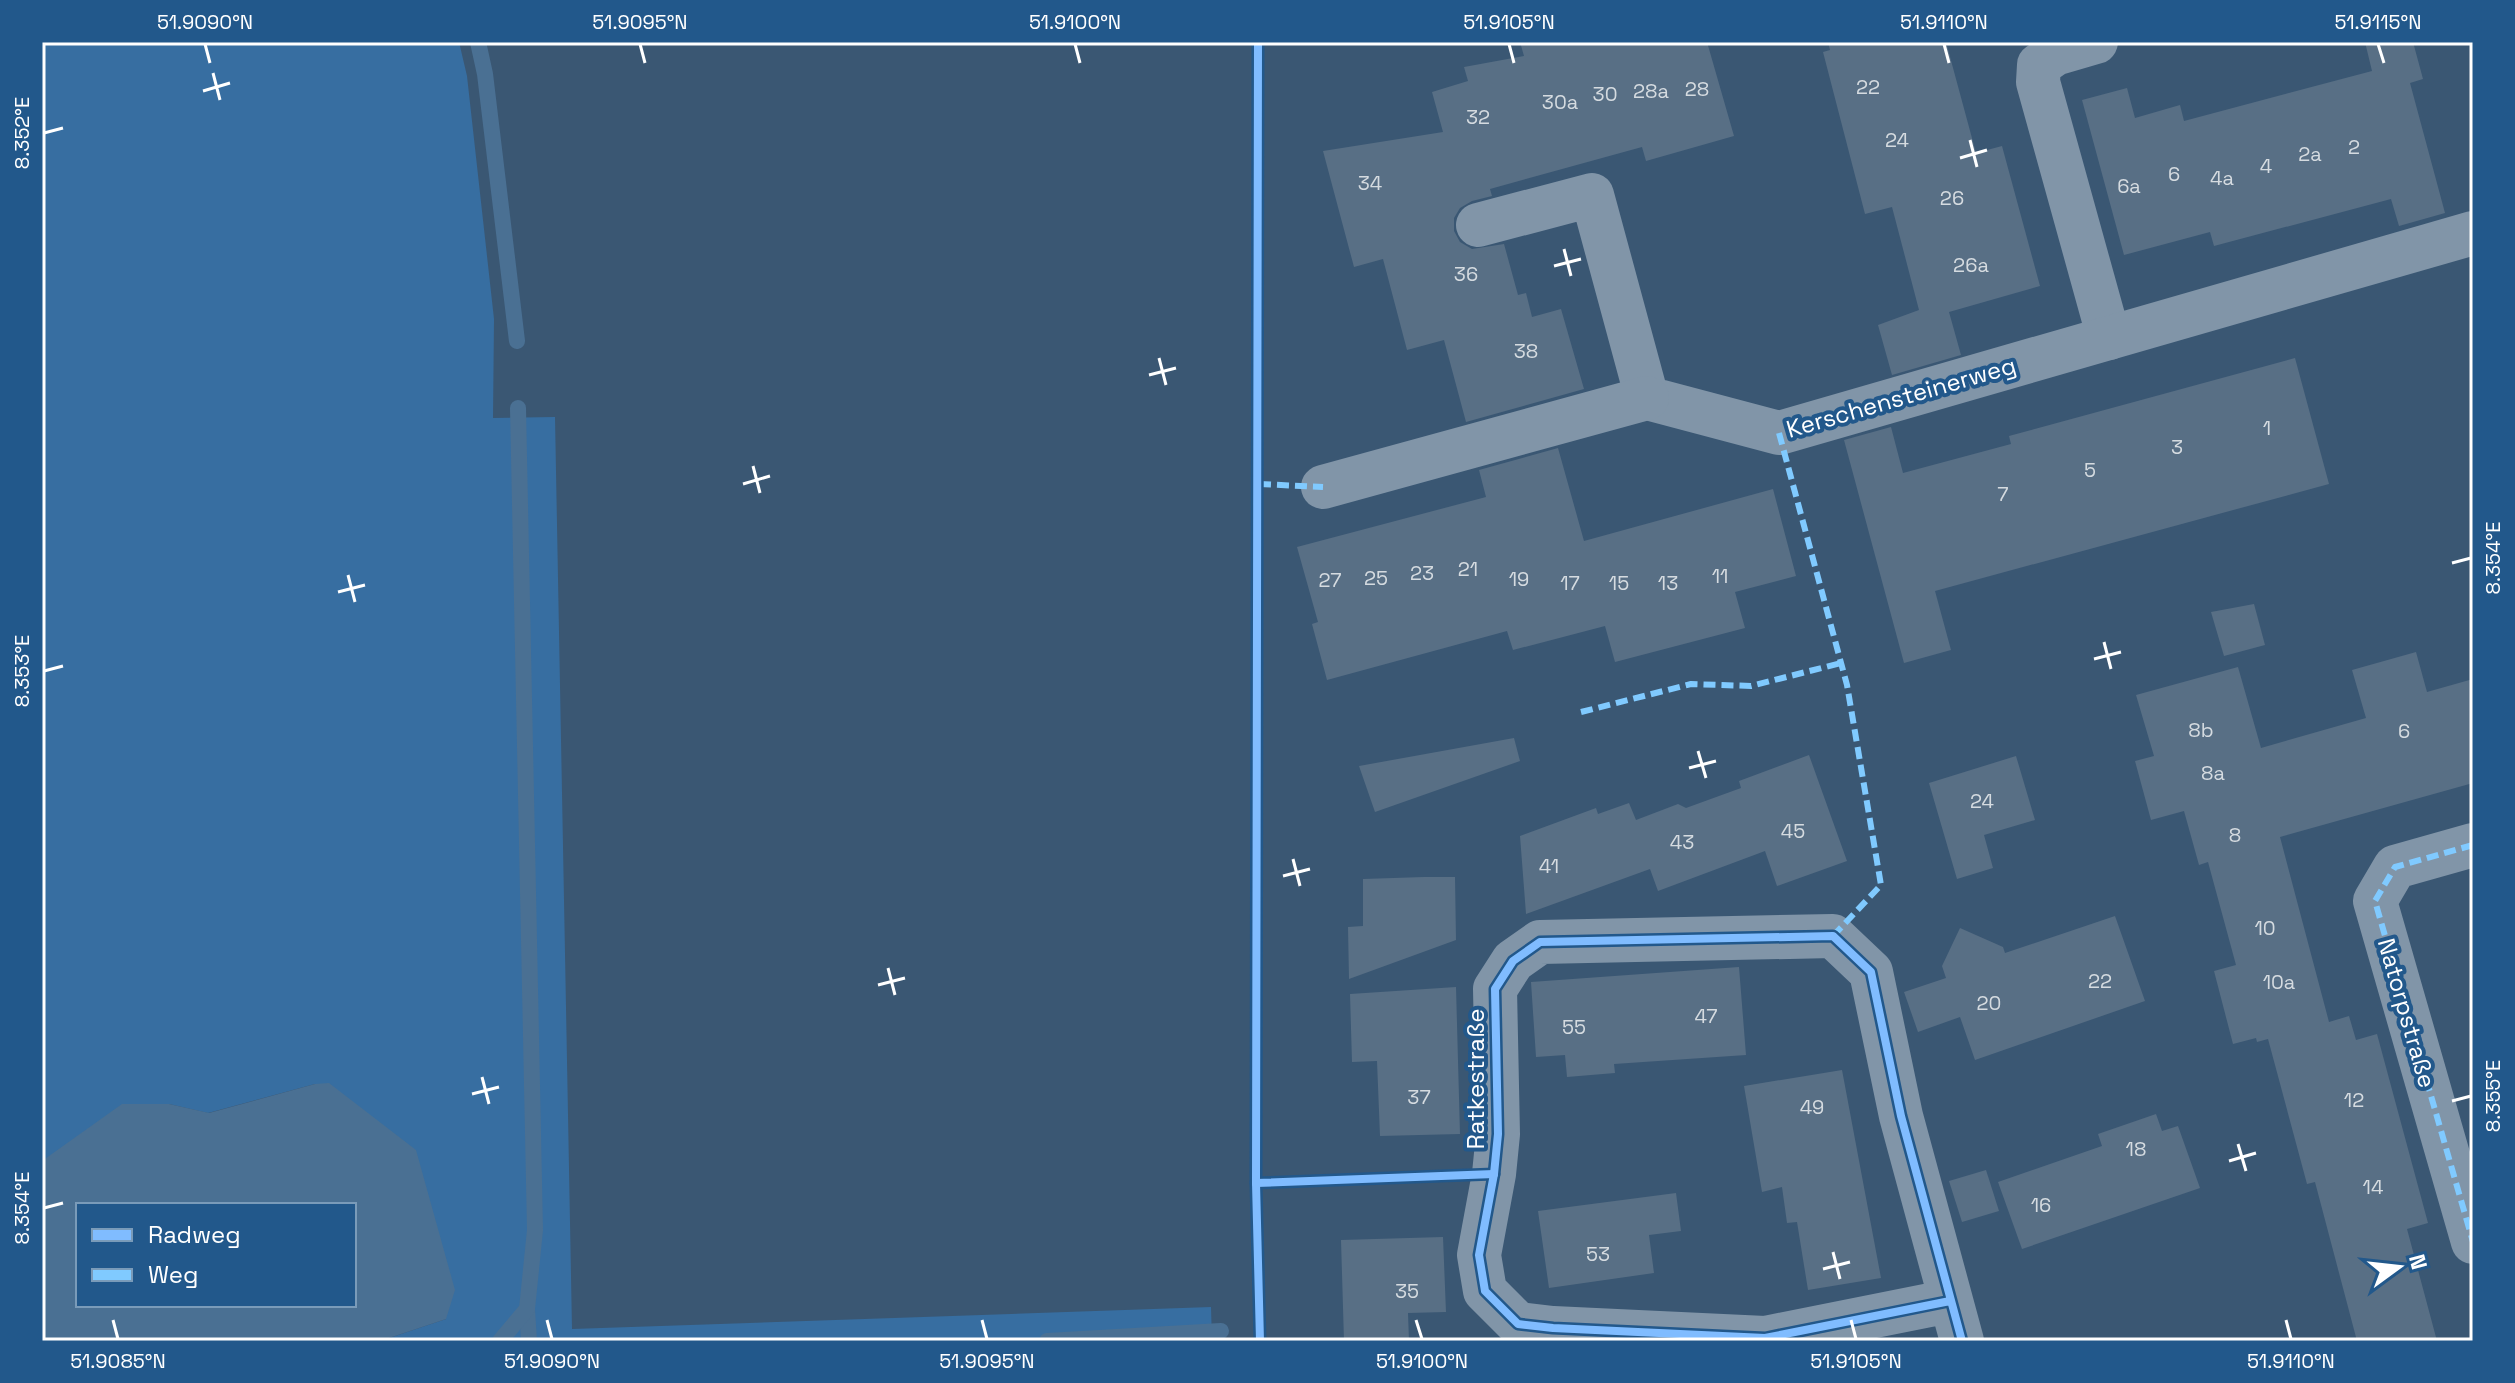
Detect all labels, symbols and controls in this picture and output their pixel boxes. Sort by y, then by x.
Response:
text: 51.9090°N [157,9,253,35]
text: 51.9095°N [592,9,688,35]
text: 51.9100°N [1029,9,1121,35]
text: 51.9105°N [1463,9,1555,35]
text: 51.9110°N [1900,9,1988,35]
text: 51.9115°N [2335,9,2421,35]
house number: 22 [1856,74,1880,100]
house number: 28 [1685,76,1709,102]
house number: 28a [1633,78,1669,104]
house number: 30 [1593,81,1617,107]
house number: 30a [1542,89,1578,115]
text: 8.352°E [9,97,35,169]
house number: 32 [1466,104,1490,130]
house number: 24 [1885,127,1909,153]
house number: 2 [2348,134,2360,160]
house number: 2a [2298,141,2322,167]
house number: 4 [2260,153,2272,179]
house number: 6 [2168,161,2180,187]
house number: 4a [2210,165,2234,191]
house number: 34 [1358,170,1382,196]
house number: 6a [2117,173,2141,199]
house number: 26 [1940,185,1964,211]
house number: 26a [1953,252,1989,278]
house number: 36 [1454,261,1478,287]
house number: 38 [1514,338,1538,364]
street label: Kerschensteinerweg [1783,349,2019,445]
house number: 1 [2263,415,2271,441]
house number: 3 [2171,434,2183,460]
house number: 5 [2084,457,2096,483]
house number: 7 [1997,481,2009,507]
text: 8.354°E [2480,522,2506,594]
house number: 21 [1458,556,1478,582]
house number: 23 [1410,560,1434,586]
house number: 11 [1712,563,1728,589]
house number: 25 [1364,565,1388,591]
house number: 19 [1509,566,1529,592]
house number: 27 [1318,567,1342,593]
house number: 17 [1560,570,1580,596]
house number: 15 [1609,570,1629,596]
house number: 13 [1658,570,1678,596]
text: 8.353°E [9,635,35,707]
house number: 8b [2188,717,2214,743]
house number: 6 [2398,718,2410,744]
house number: 8a [2201,760,2225,786]
house number: 24 [1970,788,1994,814]
house number: 45 [1781,818,1805,844]
house number: 8 [2229,822,2241,848]
house number: 43 [1670,829,1694,855]
house number: 41 [1539,853,1559,879]
house number: 10 [2254,915,2276,941]
street label: Natorpstraße [2371,935,2443,1091]
house number: 22 [2088,968,2112,994]
house number: 10a [2263,969,2295,995]
house number: 20 [1977,990,2001,1016]
house number: 47 [1694,1003,1718,1029]
street label: Ratkestraße [1460,1009,1491,1149]
house number: 55 [1562,1014,1586,1040]
text: 8.355°E [2480,1060,2506,1132]
house number: 37 [1407,1084,1431,1110]
house number: 12 [2344,1087,2364,1113]
house number: 49 [1800,1094,1824,1120]
house number: 18 [2126,1136,2146,1162]
text: 8.354°E [9,1172,35,1244]
house number: 14 [2363,1174,2383,1200]
house number: 16 [2031,1192,2051,1218]
legend [76,1203,356,1307]
text: Radweg [148,1219,241,1250]
north arrow [2359,1227,2439,1307]
house number: 53 [1586,1241,1610,1267]
text: N [2403,1251,2434,1273]
text: Weg [148,1259,198,1290]
house number: 35 [1395,1278,1419,1304]
text: 51.9085°N [70,1348,166,1374]
text: 51.9090°N [504,1348,600,1374]
text: 51.9095°N [939,1348,1035,1374]
text: 51.9100°N [1376,1348,1468,1374]
text: 51.9105°N [1810,1348,1902,1374]
text: 51.9110°N [2247,1348,2335,1374]

